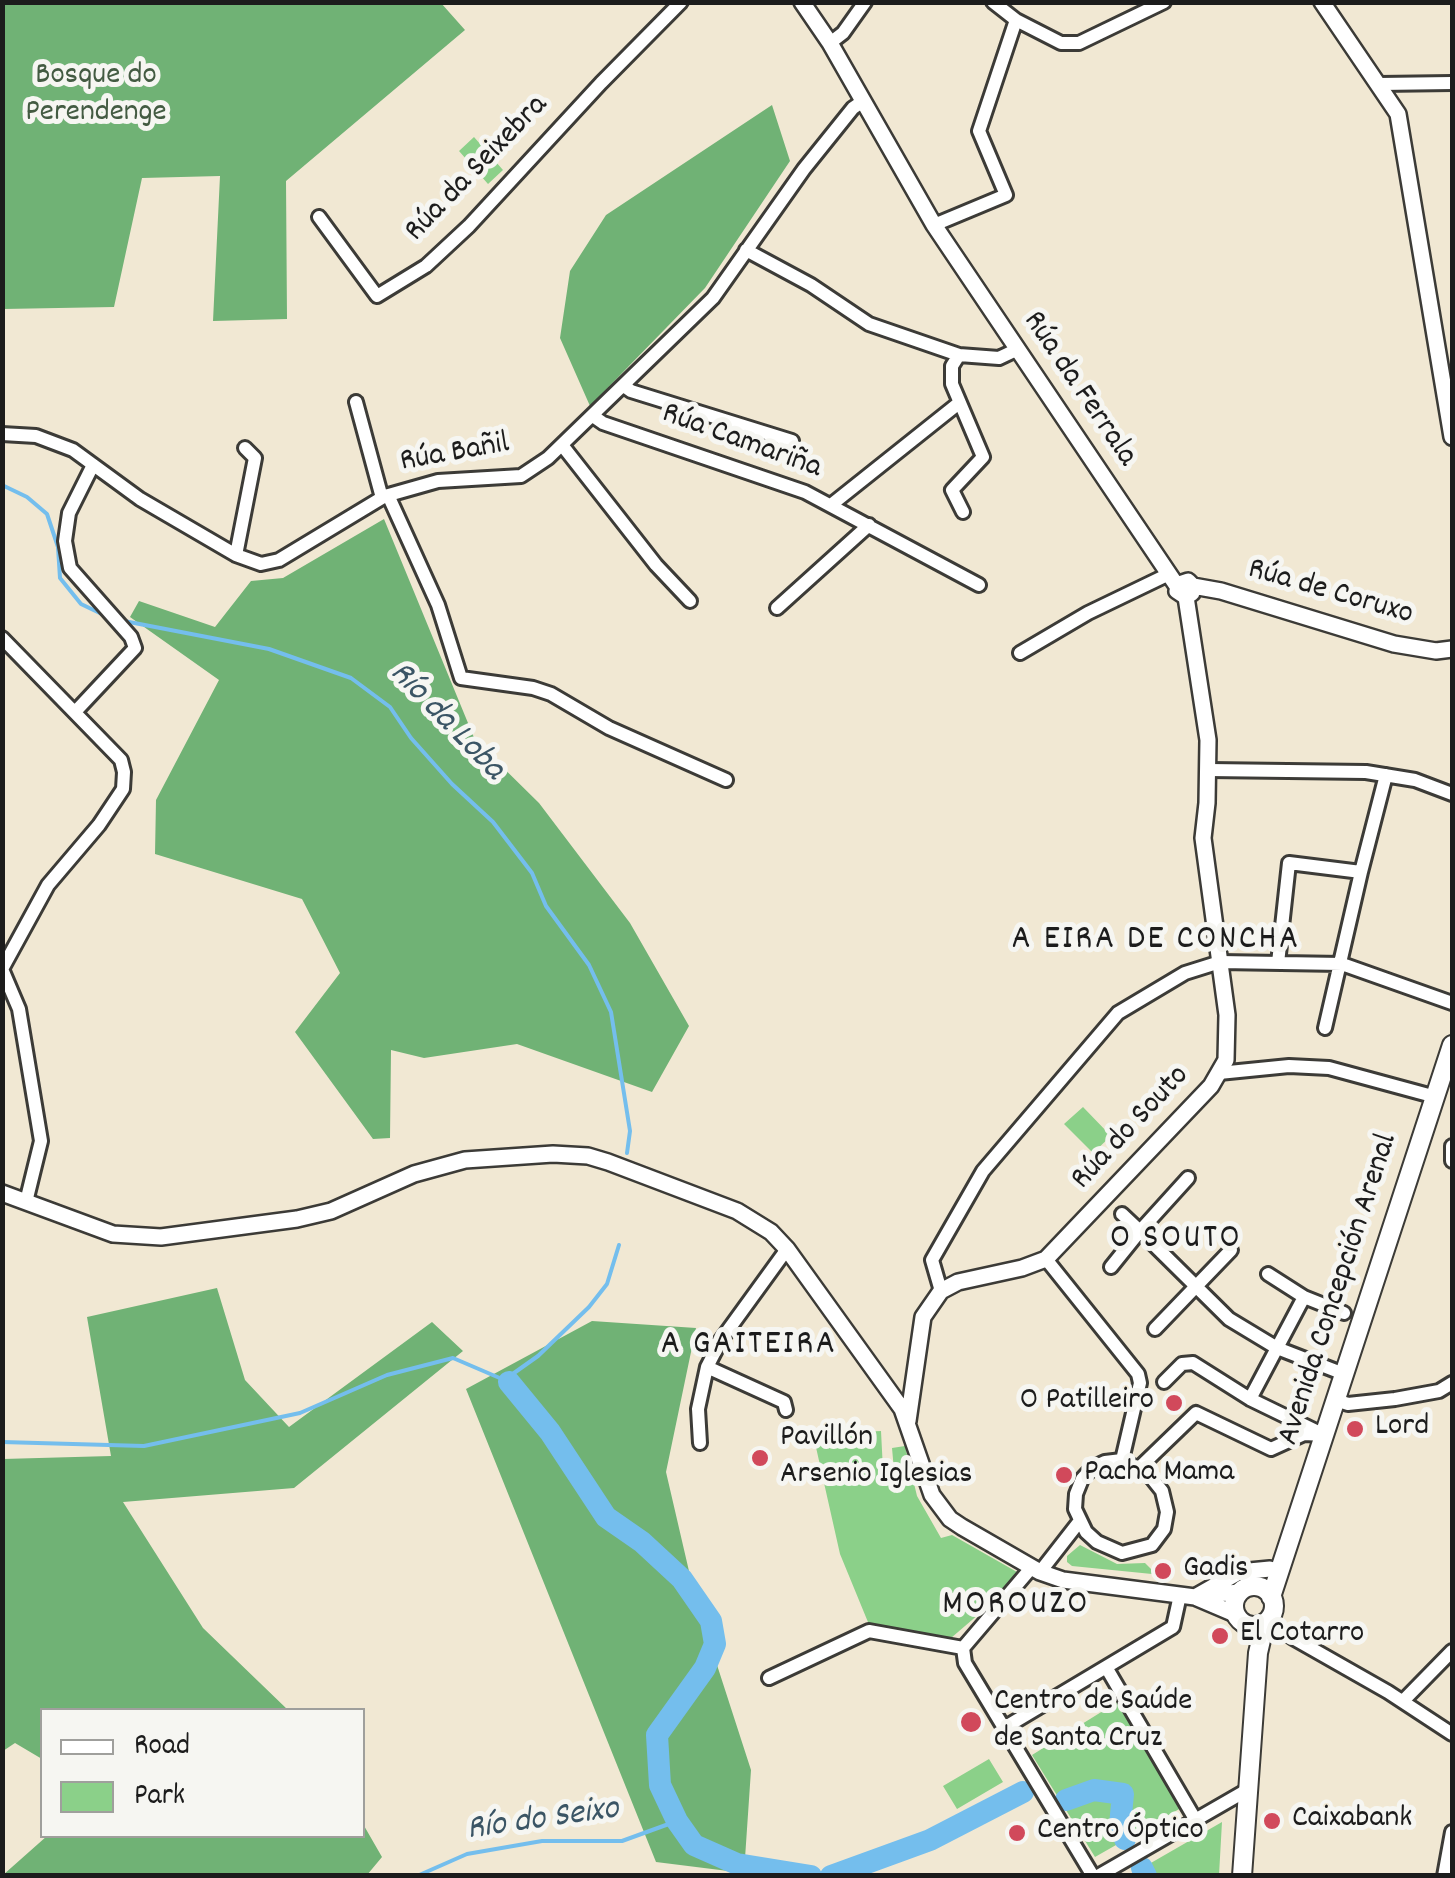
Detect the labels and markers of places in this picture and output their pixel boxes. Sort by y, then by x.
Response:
place label: O Patilleiro [1020,1384,1154,1422]
marker: O Patilleiro [1163,1392,1185,1414]
place label: Lord [1375,1410,1429,1448]
marker: Lord [1344,1418,1366,1440]
place label: Pavillón Arsenio Iglesias [780,1421,973,1496]
marker: Pavillón Arsenio Iglesias [749,1447,771,1469]
place label: Pacha Mama [1084,1456,1234,1494]
marker: Pacha Mama [1053,1464,1075,1486]
place label: Gadis [1183,1552,1249,1590]
marker: Gadis [1152,1560,1174,1582]
place label: El Cotarro [1240,1617,1364,1655]
marker: El Cotarro [1209,1625,1231,1647]
place label: Centro de Saúde de Santa Cruz [994,1685,1192,1760]
marker: Centro de Saúde de Santa Cruz [958,1709,984,1735]
place label: Caixabank [1292,1802,1412,1840]
marker: Caixabank [1261,1810,1283,1832]
place label: Centro Óptico [1037,1814,1204,1852]
marker: Centro Óptico [1006,1822,1028,1844]

